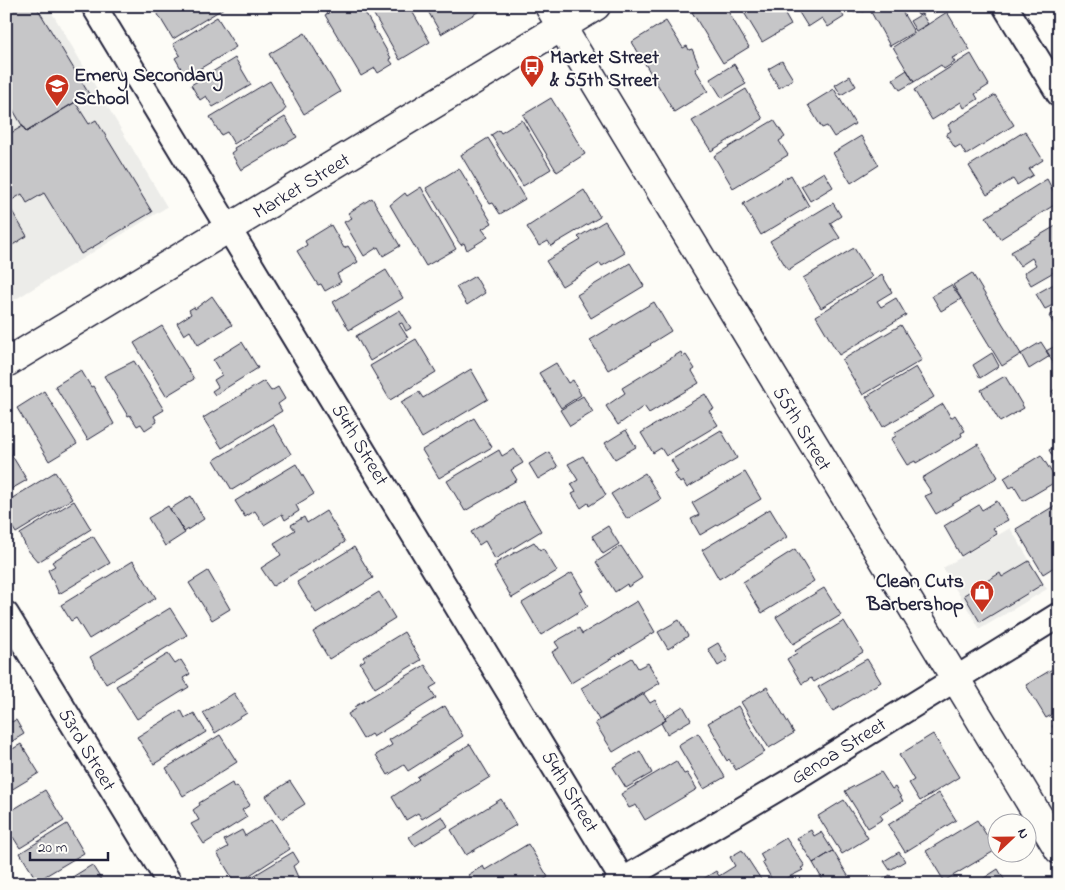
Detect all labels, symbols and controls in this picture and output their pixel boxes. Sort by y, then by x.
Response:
place label: Market Street & 55th Street [549,44,659,96]
bus stop icon: Market Street & 55th Street [519,54,545,88]
place label: Emery Secondary School [74,62,223,114]
school or university icon: Emery Secondary School [44,73,70,107]
street label: Market Street [248,147,357,228]
street label: 55th Street [764,381,838,477]
street label: 54th Street [323,399,395,492]
place label: Clean Cuts Barbershop [866,568,964,620]
shop icon: Clean Cuts Barbershop [969,579,995,613]
street label: 53rd Street [50,703,122,798]
street label: Genoa Street [786,711,893,793]
street label: 54th Street [533,746,605,839]
north arrow [988,812,1038,862]
text: N [1011,825,1034,842]
scale bar [30,830,108,862]
text: 20 m [38,837,68,859]

